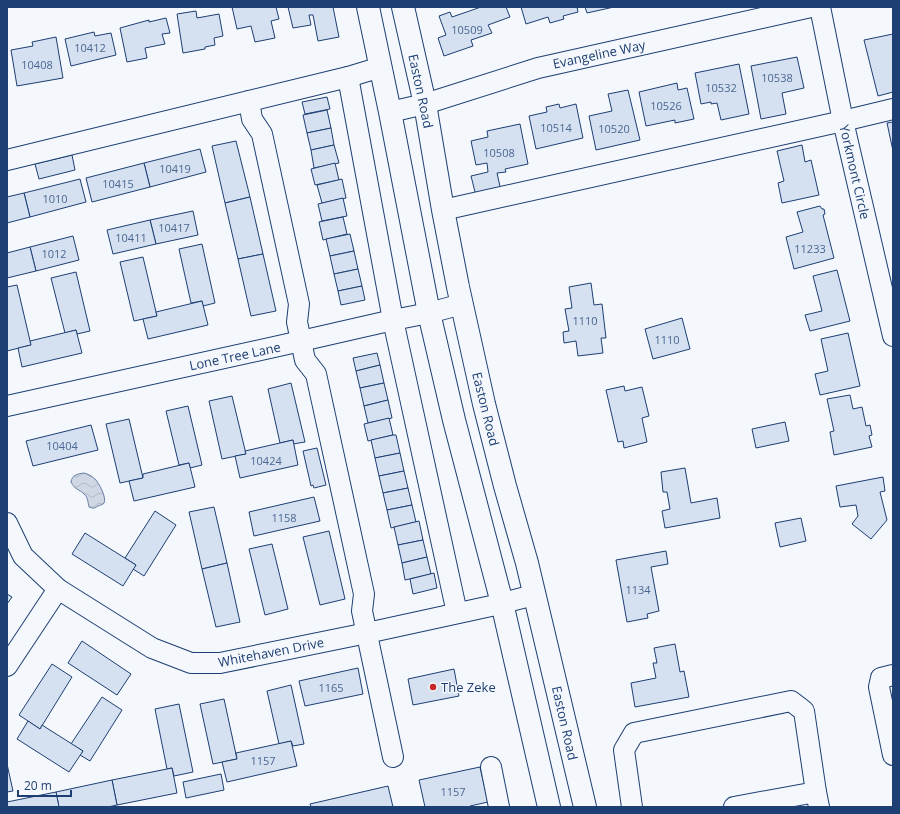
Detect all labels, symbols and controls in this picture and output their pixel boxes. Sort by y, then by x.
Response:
house number: 10509 [451,22,483,37]
street label: Evangeline Way [551,35,647,73]
house number: 10412 [74,40,106,55]
street label: Easton Road [404,52,438,130]
house number: 10408 [21,57,53,72]
house number: 10538 [761,70,793,85]
house number: 10532 [705,80,737,95]
house number: 10526 [650,98,682,113]
house number: 10514 [540,120,572,135]
house number: 10520 [598,121,630,136]
street label: Yorkmont Circle [835,123,875,221]
house number: 10508 [483,145,515,160]
house number: 10419 [159,161,191,176]
house number: 10415 [102,176,134,191]
house number: 1010 [42,191,68,206]
house number: 10417 [158,220,190,235]
house number: 10411 [115,230,147,245]
house number: 11233 [794,241,826,256]
house number: 1012 [41,246,67,261]
house number: 1110 [572,313,598,328]
house number: 1110 [654,332,680,347]
street label: Lone Tree Lane [188,338,282,374]
street label: Easton Road [468,370,504,448]
house number: 10404 [46,438,78,453]
house number: 10424 [250,453,282,468]
house number: 1158 [271,510,297,525]
house number: 1134 [625,582,651,597]
street label: Whitehaven Drive [217,633,325,671]
place label: The Zeke [441,678,496,696]
house number: 1165 [318,680,344,695]
marker: The Zeke [428,682,438,692]
street label: Easton Road [548,684,582,762]
house number: 1157 [250,753,276,768]
scale bar [18,772,71,798]
text: 20 m [24,777,52,794]
house number: 1157 [440,784,466,799]

